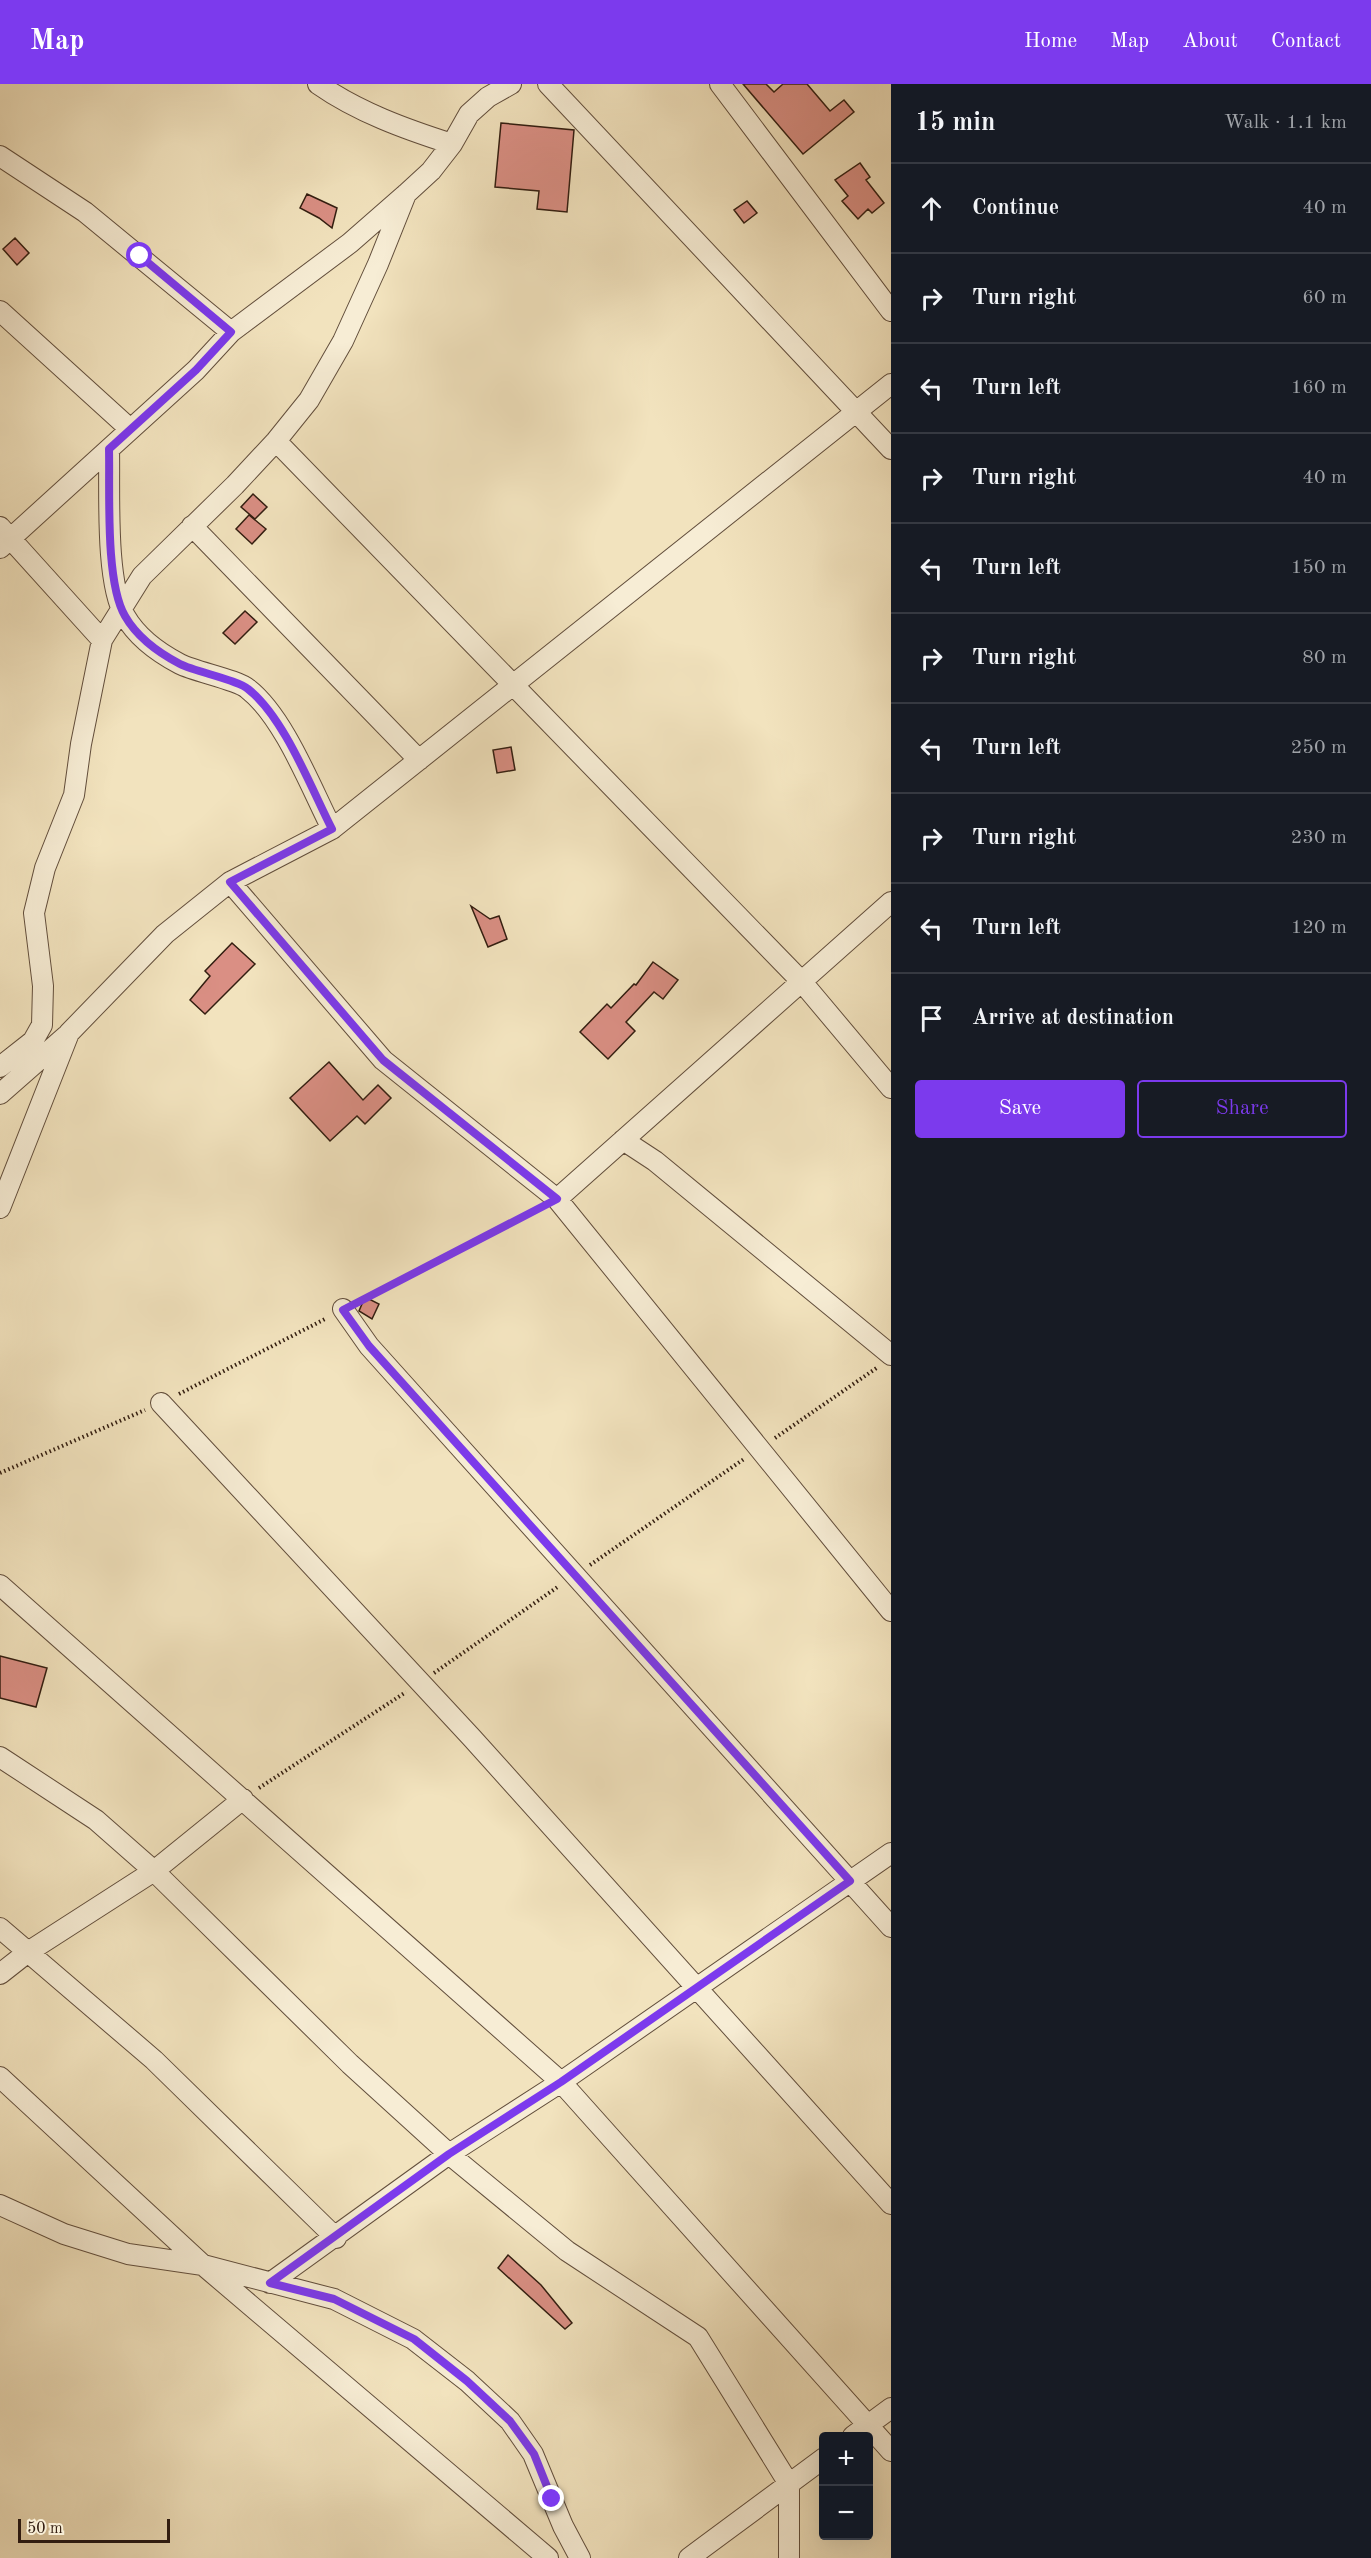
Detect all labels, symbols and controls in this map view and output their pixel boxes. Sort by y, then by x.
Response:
text: Map [30,28,84,56]
text: Home [1024,31,1077,52]
text: Map [1110,31,1149,52]
text: About [1182,31,1238,52]
text: Contact [1271,31,1341,52]
text: 15 min [915,110,995,136]
text: Walk · 1.1 km [1224,113,1347,133]
icon: ahead [915,192,948,225]
text: Continue [972,197,1059,219]
text: 40 m [1302,198,1347,218]
route start [126,242,152,268]
icon: right [915,282,948,315]
text: Turn right [972,287,1076,309]
text: 60 m [1302,288,1347,308]
icon: left [915,372,948,405]
text: Turn left [972,377,1061,399]
text: 160 m [1291,378,1347,398]
icon: right [915,462,948,495]
text: Turn right [972,467,1076,489]
text: 40 m [1302,468,1347,488]
icon: left [915,552,948,585]
text: Turn left [972,557,1061,579]
text: 150 m [1291,558,1347,578]
icon: right [915,642,948,675]
text: Turn right [972,647,1076,669]
text: 80 m [1302,648,1347,668]
icon: left [915,732,948,765]
text: Turn left [972,737,1061,759]
text: 250 m [1291,738,1347,758]
icon: right [915,822,948,855]
text: Turn right [972,827,1076,849]
text: 230 m [1291,828,1347,848]
icon: left [915,912,948,945]
text: Turn left [972,917,1061,939]
text: 120 m [1291,918,1347,938]
icon: arrive [915,1002,948,1035]
text: Arrive at destination [972,1007,1174,1029]
button: Save [915,1080,1125,1138]
button: Share [1137,1080,1347,1138]
map controls [819,2432,873,2540]
button: + [819,2432,873,2486]
route end [538,2485,564,2511]
button: − [819,2486,873,2540]
scale bar [18,2516,170,2544]
text: 50 m [27,2521,63,2537]

